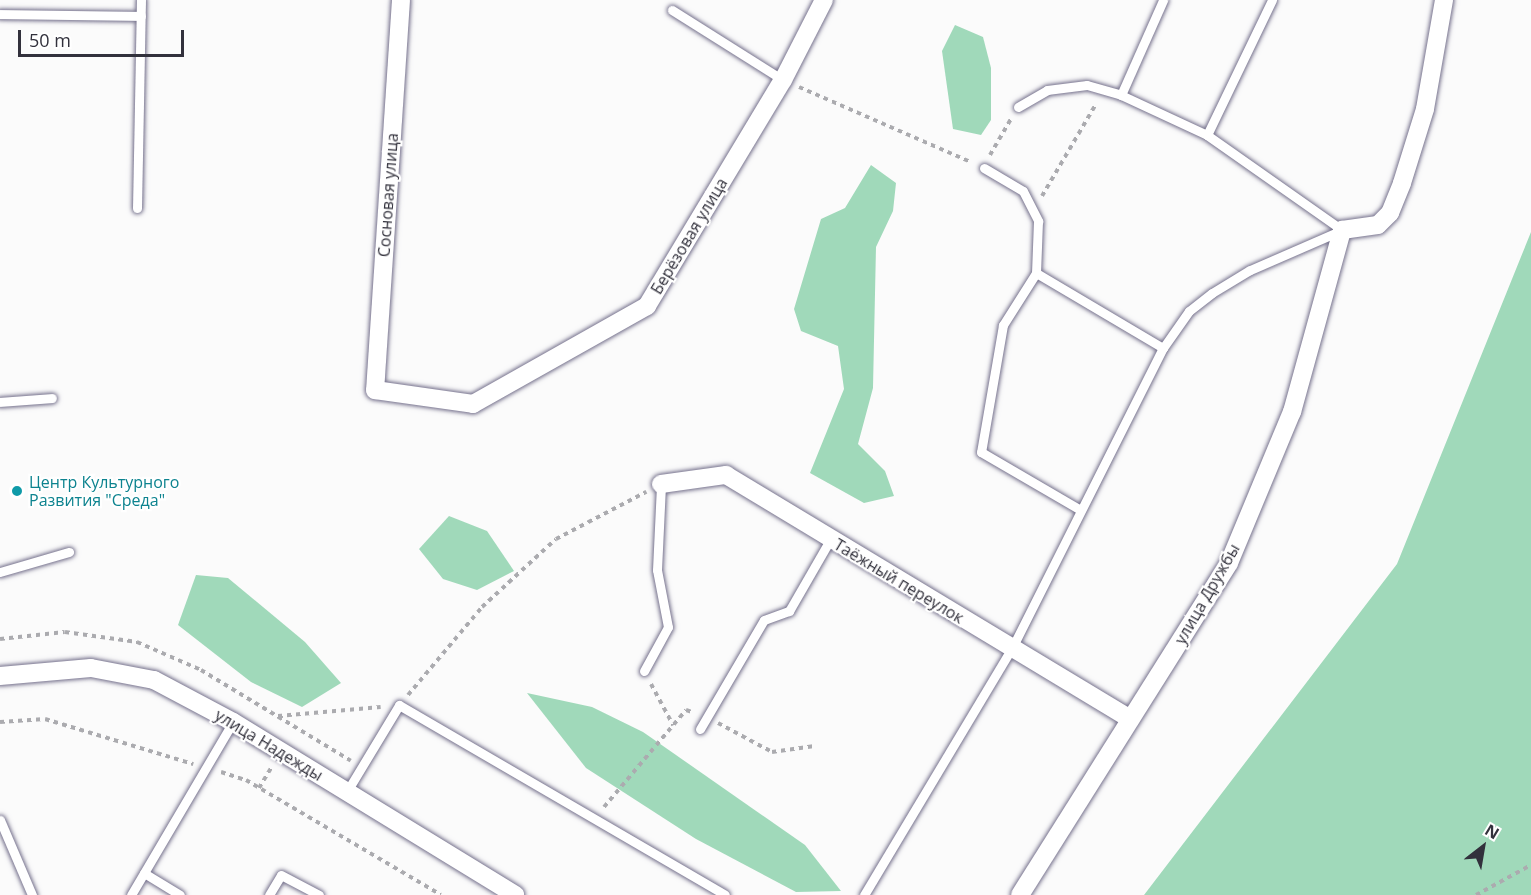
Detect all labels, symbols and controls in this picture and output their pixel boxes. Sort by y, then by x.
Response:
scale bar [21,18,188,56]
text: 50 m [29,28,71,52]
street label: Сосновая улица [374,132,402,258]
street label: Берёзовая улица [647,174,731,298]
place label: Центр Культурного Развития "Среда" [29,472,179,510]
marker: Центр Культурного Развития "Среда" [10,484,24,498]
street label: Таёжный переулок [831,535,967,627]
street label: улица Дружбы [1171,540,1243,648]
street label: улица Надежды [212,705,326,785]
north arrow [1453,817,1513,877]
text: N [1481,819,1504,844]

